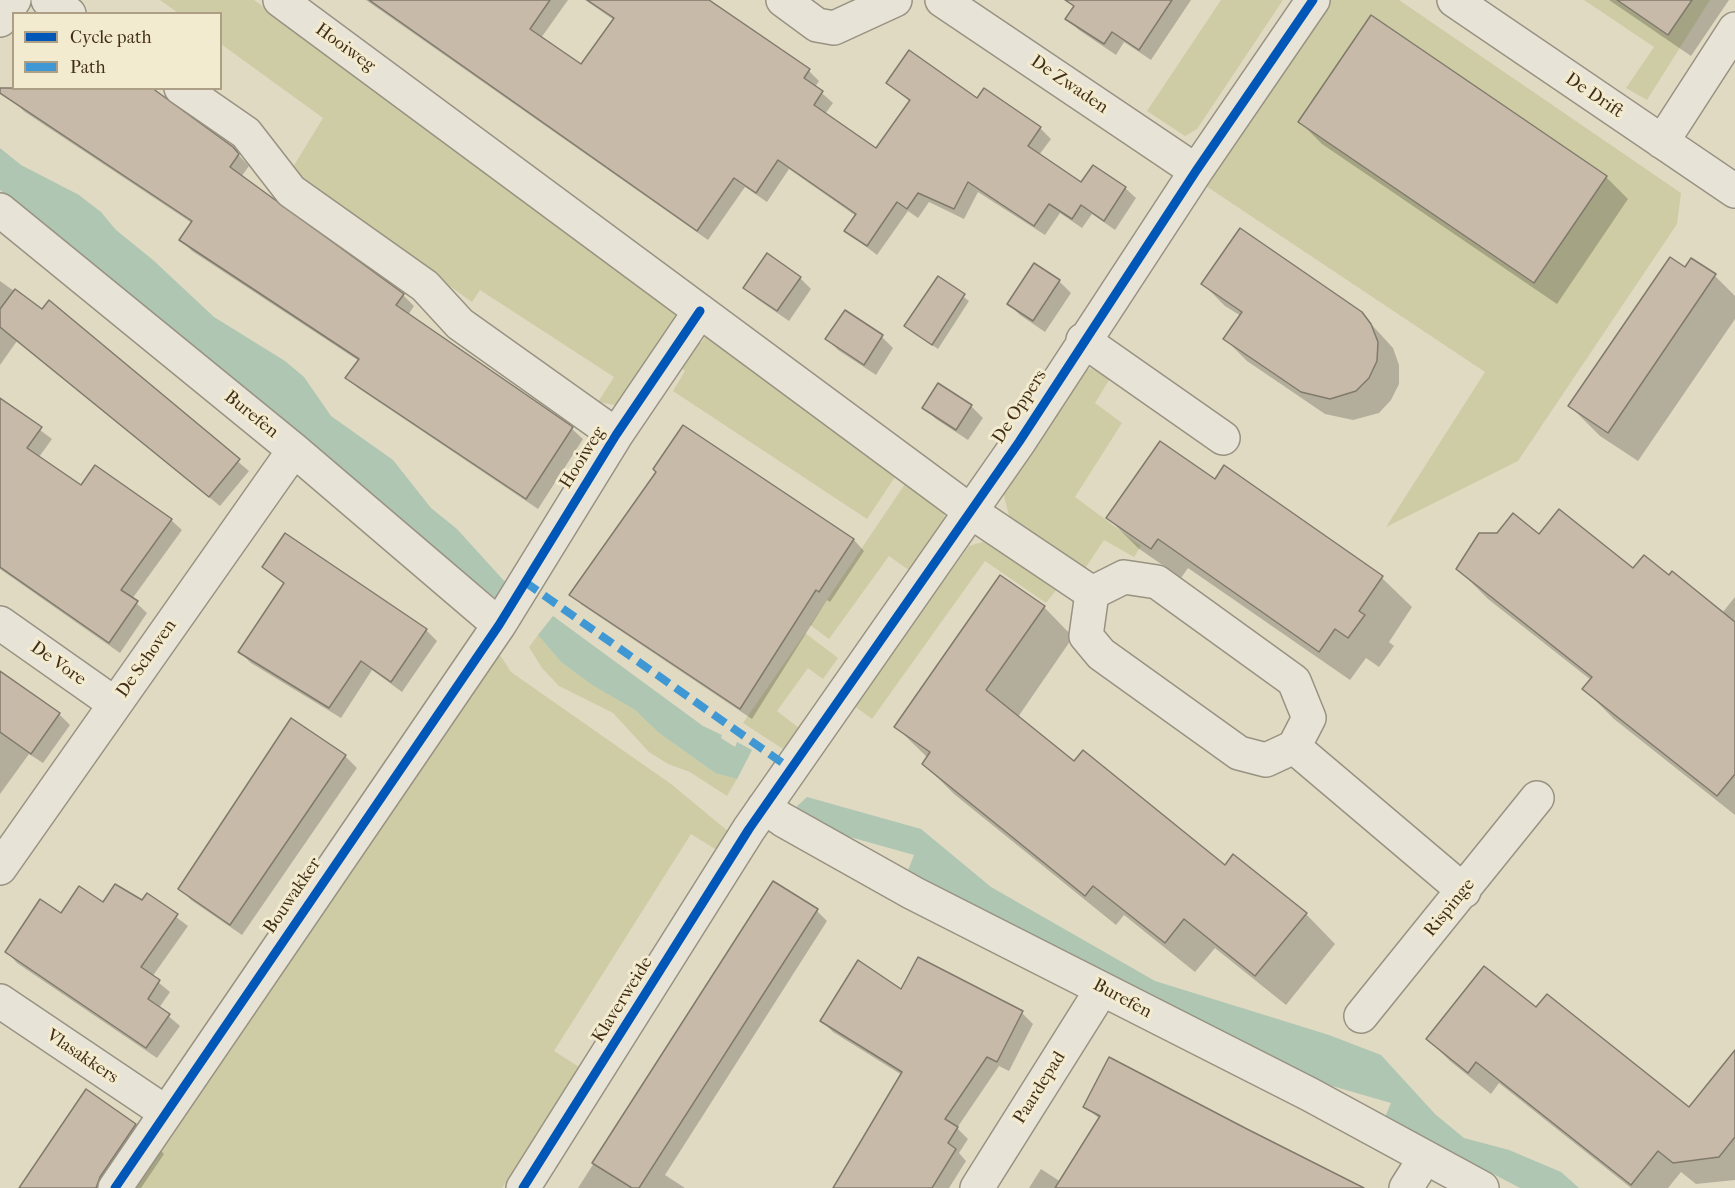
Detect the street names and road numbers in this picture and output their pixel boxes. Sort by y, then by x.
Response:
street label: Hooiweg [311,19,379,77]
street label: De Zwaden [1026,51,1112,119]
street label: De Drift [1561,69,1627,123]
street label: De Oppers [988,366,1052,448]
street label: Burefen [220,387,282,443]
street label: Hooiweg [556,423,610,493]
street label: De Schoven [112,616,182,702]
street label: De Vore [26,637,90,691]
street label: Bouwakker [260,854,326,938]
street label: Rispinge [1420,874,1480,942]
street label: Klaverweide [588,953,658,1047]
street label: Burefen [1089,975,1155,1023]
street label: Vlasakkers [42,1025,122,1089]
street label: Paardepad [1009,1048,1071,1128]

